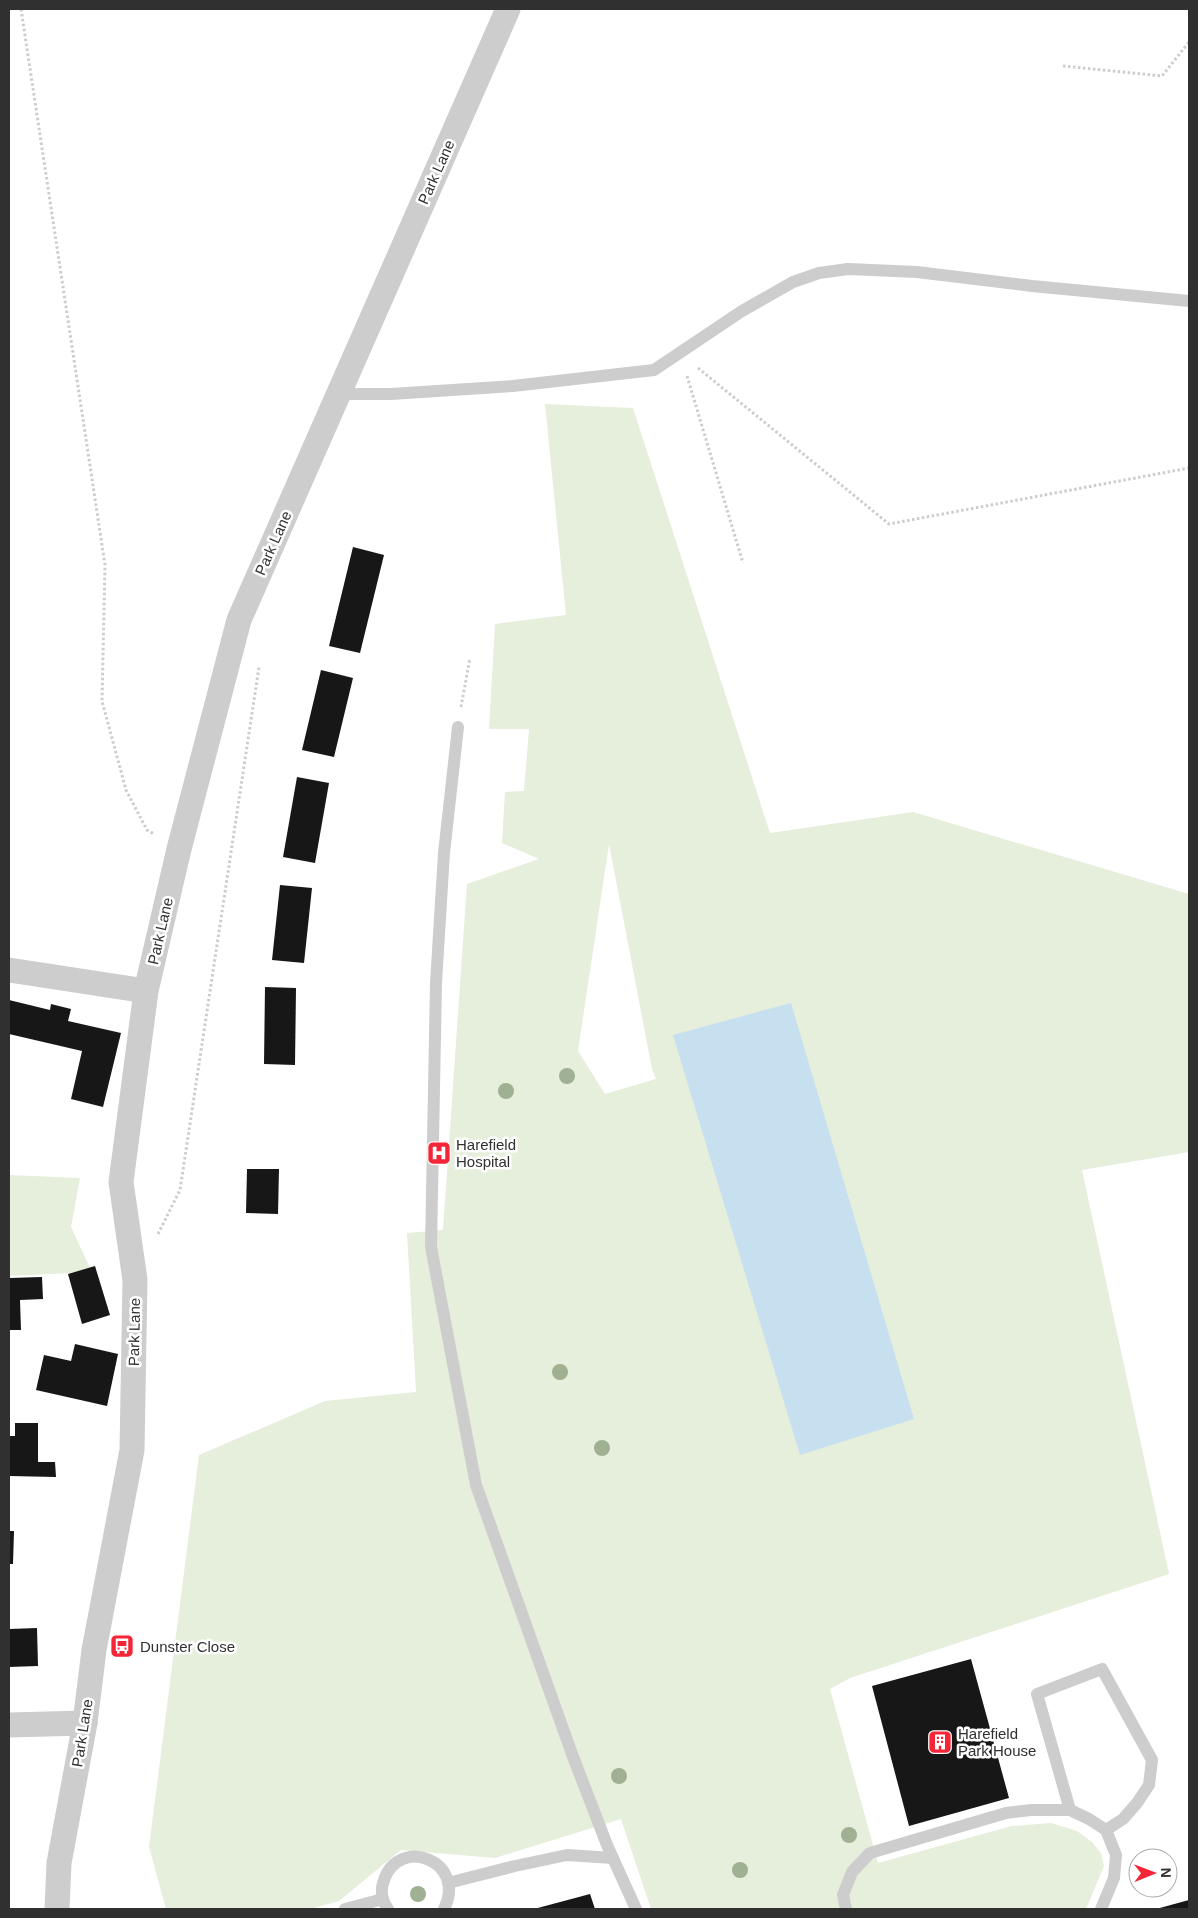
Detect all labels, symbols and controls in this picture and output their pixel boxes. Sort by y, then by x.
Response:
street label: Park Lane [414,137,458,207]
street label: Park Lane [251,508,295,578]
street label: Park Lane [144,896,176,966]
place label: Harefield Hospital [456,1136,516,1170]
hospital icon: Harefield Hospital [426,1140,452,1166]
street label: Park Lane [125,1298,143,1366]
bus stop icon: Dunster Close [109,1633,135,1659]
place label: Dunster Close [140,1638,235,1655]
street label: Park Lane [68,1698,96,1768]
place label: Harefield Park House [958,1725,1036,1759]
building icon: Harefield Park House [927,1729,953,1755]
north arrow [1128,1848,1178,1898]
text: N [1158,1868,1174,1878]

